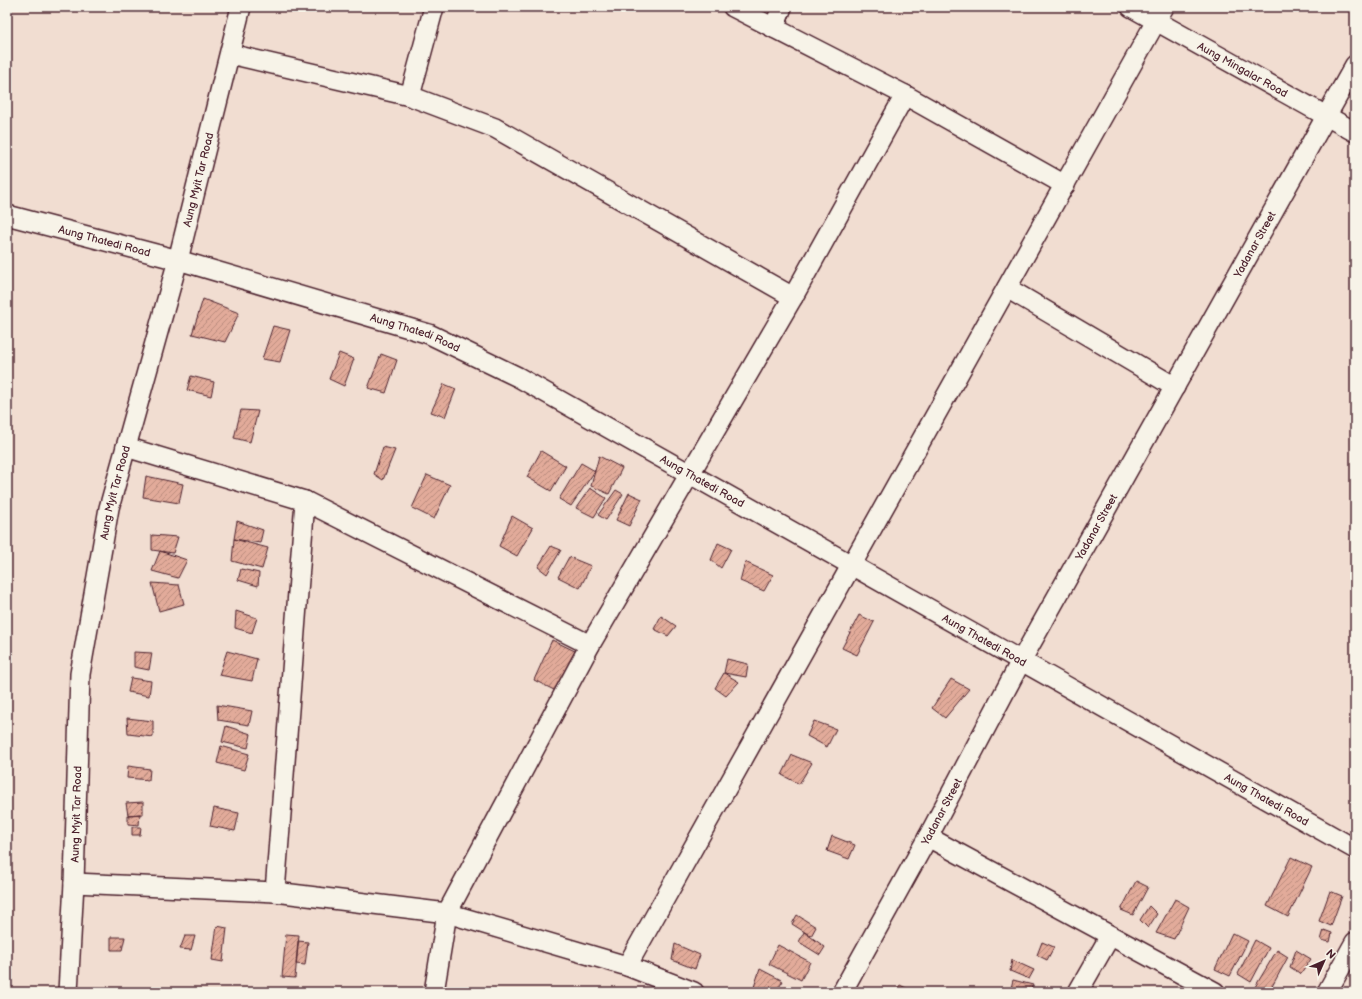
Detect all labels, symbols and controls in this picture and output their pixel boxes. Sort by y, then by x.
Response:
street label: Aung Mingalar Road [1195,39,1290,100]
street label: Aung Myit Tar Road [181,131,216,228]
street label: Yadanar Street [1231,209,1279,281]
street label: Aung Thatedi Road [57,223,152,260]
street label: Aung Thatedi Road [369,311,462,355]
street label: Aung Myit Tar Road [98,444,133,541]
street label: Aung Thatedi Road [658,452,747,510]
street label: Yadanar Street [1072,491,1121,563]
street label: Aung Thatedi Road [940,612,1029,669]
street label: Aung Myit Tar Road [69,766,84,863]
street label: Aung Thatedi Road [1222,771,1311,829]
street label: Yadanar Street [918,776,965,848]
north arrow [1304,941,1344,981]
text: N [1323,947,1338,962]

